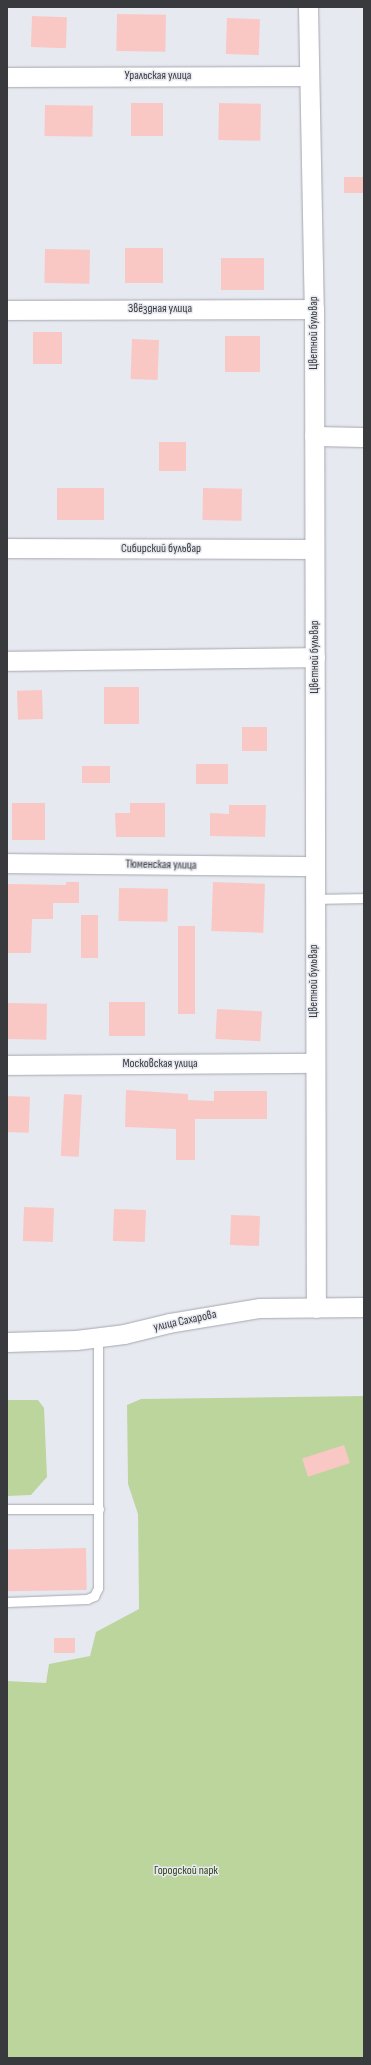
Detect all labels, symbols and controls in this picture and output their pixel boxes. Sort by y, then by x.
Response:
street label: Уральская улица [125,69,191,83]
street label: Цветной бульвар [307,296,321,370]
street label: Звёздная улица [128,302,192,316]
street label: Сибирский бульвар [121,542,201,556]
street label: Цветной бульвар [308,620,322,694]
street label: Тюменская улица [125,857,197,873]
street label: Цветной бульвар [307,944,321,1018]
street label: Московская улица [122,1057,198,1071]
street label: улица Сахарова [152,1307,218,1335]
park label: Городской парк [154,1864,218,1878]

